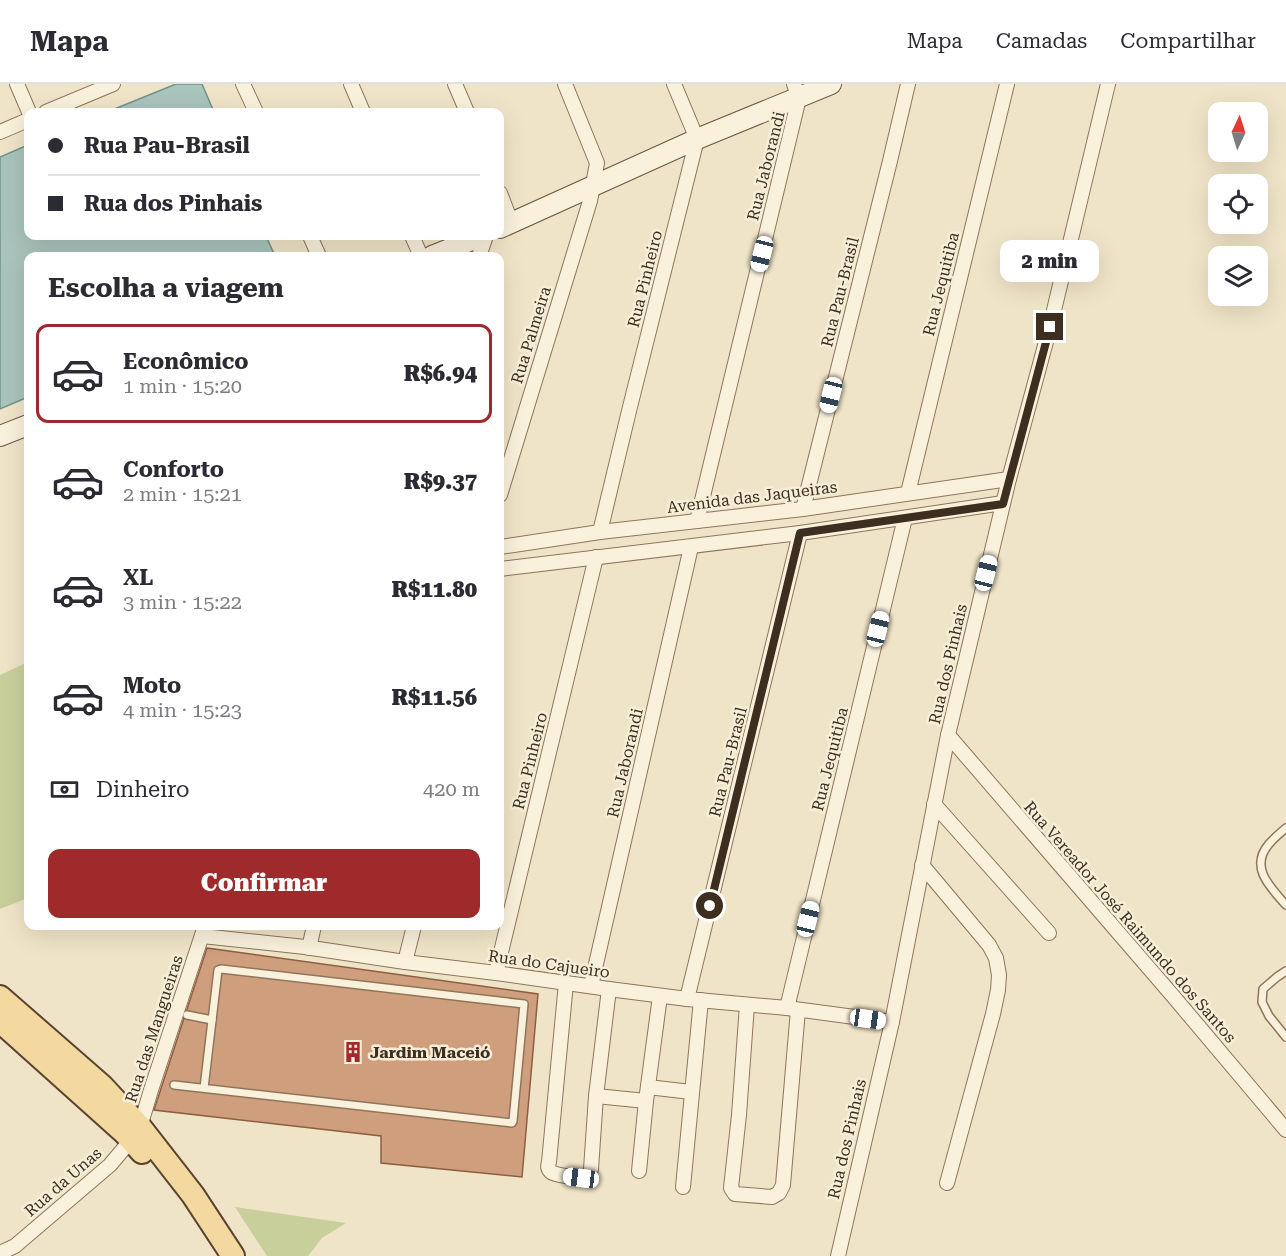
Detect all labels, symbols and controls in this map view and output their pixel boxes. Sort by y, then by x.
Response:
text: Mapa [30,25,109,58]
text: Mapa [907,29,963,53]
text: Camadas [996,29,1087,53]
text: Compartilhar [1120,29,1256,53]
north arrow [1208,102,1268,162]
map controls [1208,102,1268,306]
street label: Rua Jaborandi [743,109,789,223]
text: Rua Pau-Brasil [84,133,250,158]
button: locate [1208,174,1268,234]
text: Rua dos Pinhais [84,191,262,216]
street label: Rua Pinheiro [624,228,666,330]
street label: Rua Jequitiba [919,230,963,338]
car [749,234,775,274]
street label: Rua Pau-Brasil [817,235,863,349]
callout: 2 min [1000,240,1100,282]
button: layers [1208,246,1268,306]
text: 2 min [1021,249,1078,273]
text: Escolha a viagem [48,272,284,304]
street label: Rua Palmeira [507,284,555,386]
route end [1036,313,1063,340]
icon: car [51,347,105,401]
text: Econômico [123,349,249,374]
text: R$6.94 [404,361,477,386]
text: 1 min · 15:20 [123,374,242,398]
car [818,375,844,415]
icon: car [51,455,105,509]
text: Conforto [123,457,224,482]
text: R$9.37 [404,469,477,494]
street label: Avenida das Jaqueiras [666,477,839,517]
text: 2 min · 15:21 [123,482,242,506]
car [973,553,999,593]
icon: car [51,563,105,617]
text: XL [123,565,153,590]
text: R$11.80 [391,577,477,602]
text: 3 min · 15:22 [123,590,242,614]
street label: Rua dos Pinhais [925,602,971,726]
car [865,609,891,649]
icon: car [51,671,105,725]
text: Moto [123,673,181,698]
text: R$11.56 [391,685,477,710]
text: 4 min · 15:23 [123,698,242,722]
street label: Rua Pau-Brasil [705,705,751,819]
street label: Rua Jequitiba [808,705,852,813]
street label: Rua Jaborandi [603,706,647,820]
street label: Rua Pinheiro [509,710,551,812]
icon: cash [48,773,81,806]
text: Dinheiro [96,777,190,802]
text: 420 m [423,777,480,801]
street label: Rua Vereador José Raimundo dos Santos [1020,797,1240,1047]
button: Confirmar [48,849,480,918]
route start [696,892,723,919]
car [795,899,821,939]
street label: Rua do Cajueiro [487,946,611,982]
street label: Rua das Mangueiras [121,953,187,1105]
car [849,1008,887,1030]
building icon: Jardim Maceió [341,1040,365,1064]
place label: Jardim Maceió [370,1043,490,1062]
street label: Rua dos Pinhais [824,1077,870,1201]
street label: Rua da Unas [21,1143,106,1221]
car [562,1167,600,1189]

